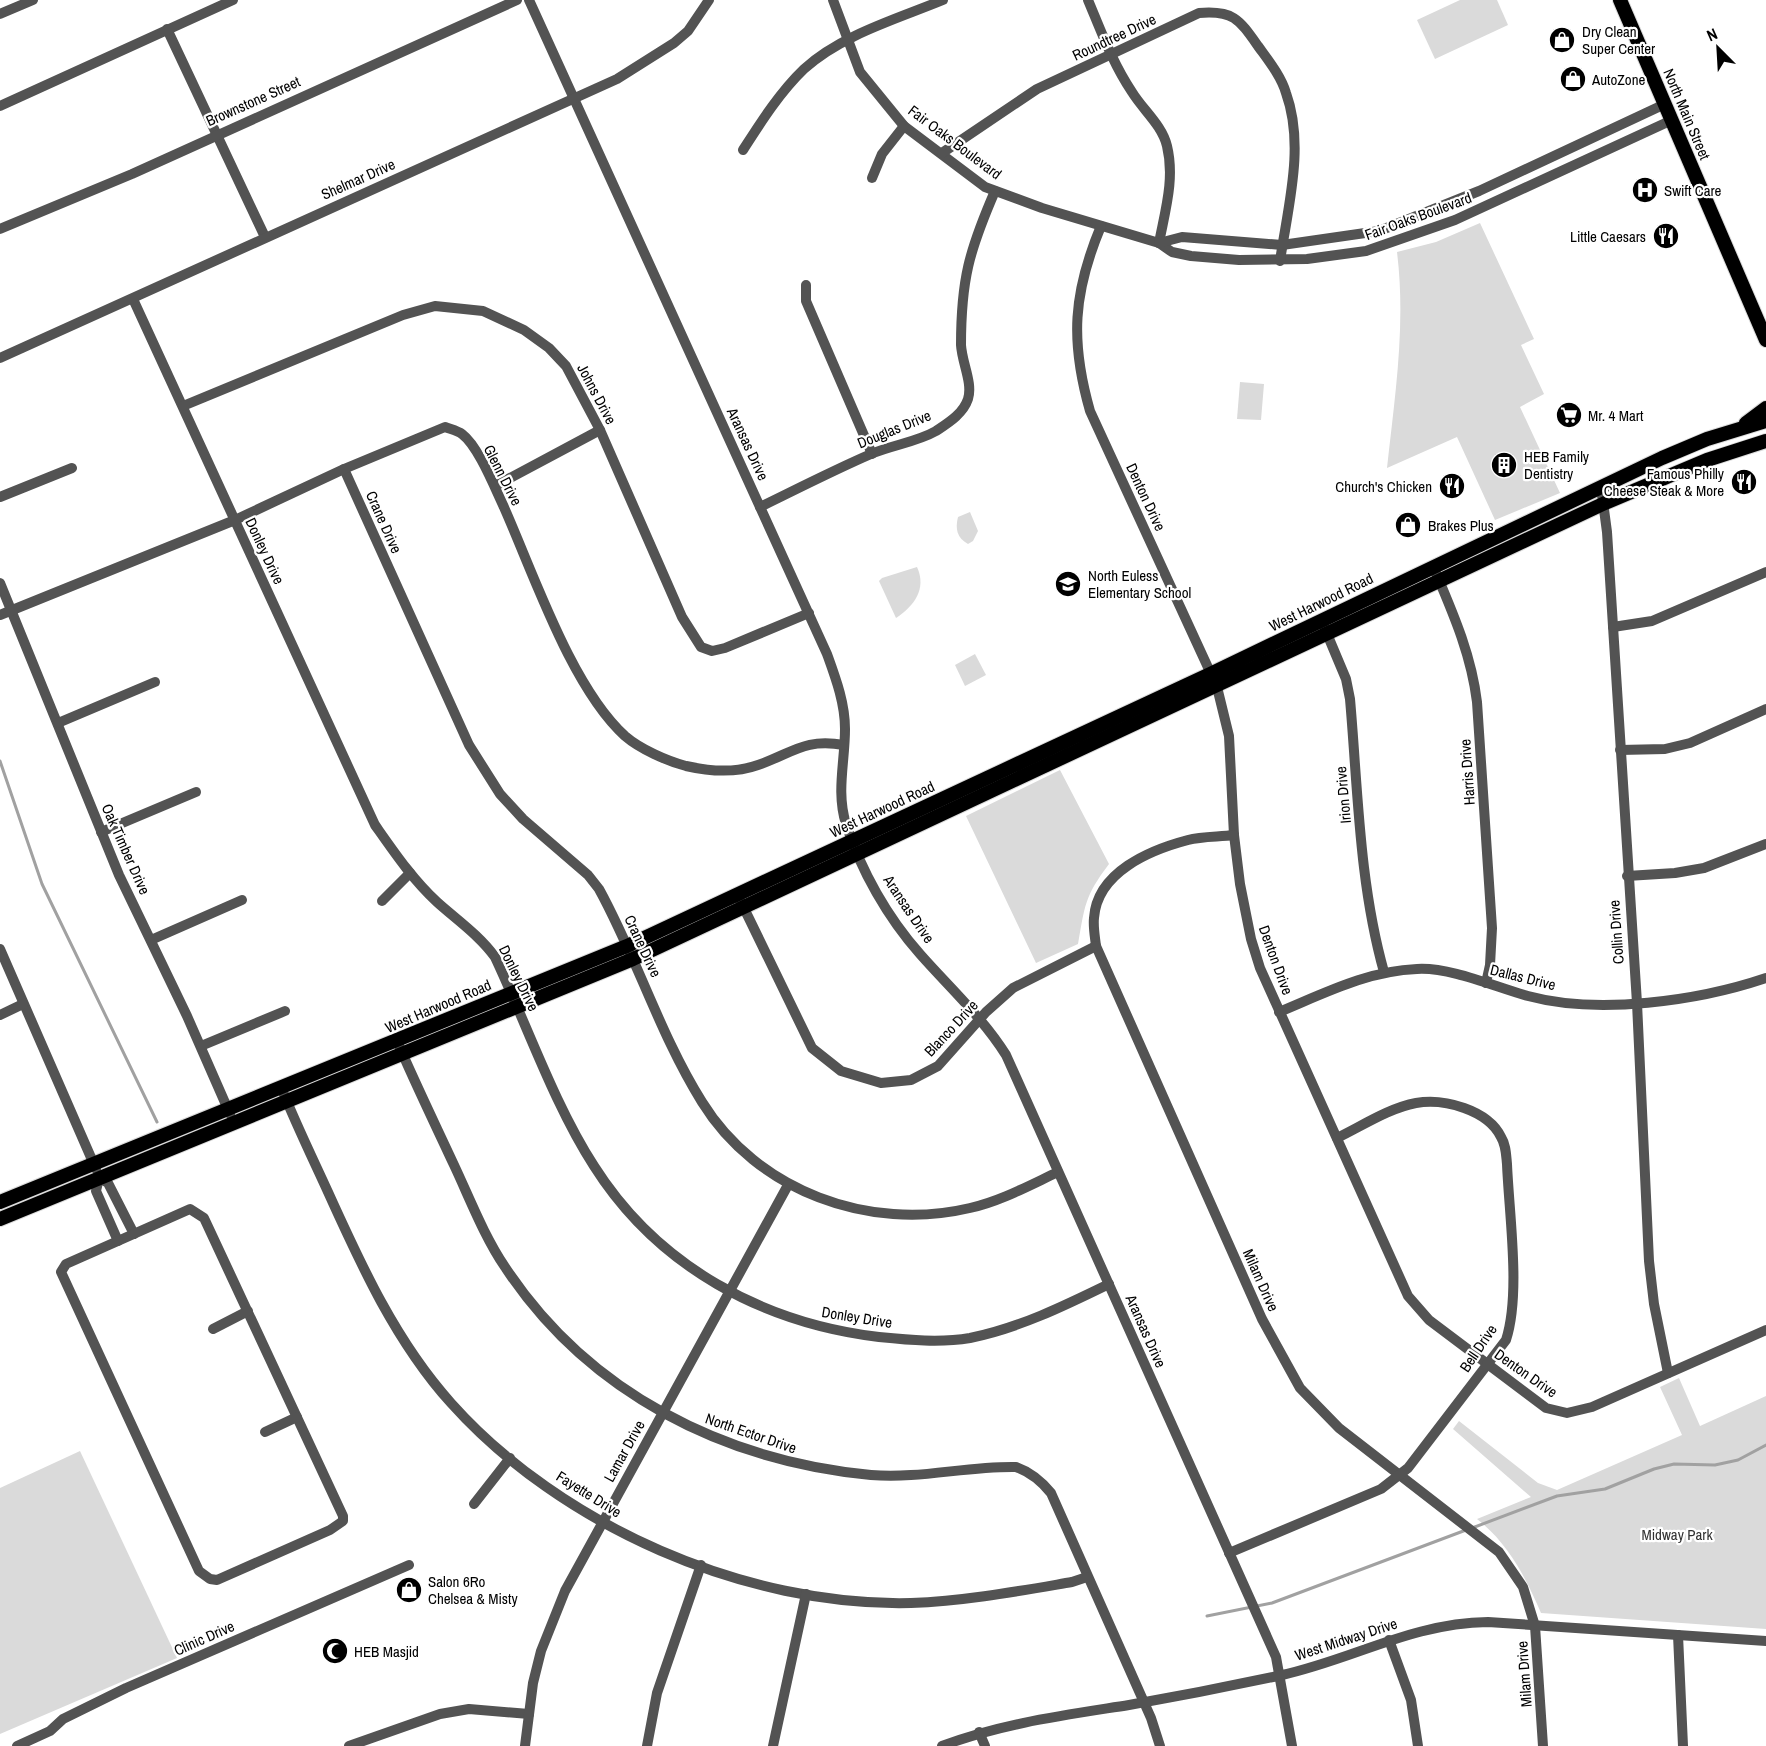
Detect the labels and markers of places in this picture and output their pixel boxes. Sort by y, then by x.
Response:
place label: Dry Clean Super Center [1582,21,1655,59]
shop icon: Dry Clean Super Center [1547,25,1577,55]
shop icon: AutoZone [1558,64,1588,94]
place label: AutoZone [1591,69,1646,90]
hospital icon: Swift Care [1630,175,1660,205]
place label: Swift Care [1664,180,1722,201]
restaurant icon: Little Caesars [1651,221,1681,251]
place label: Little Caesars [1570,226,1646,247]
supermarket icon: Mr. 4 Mart [1554,400,1584,430]
place label: Mr. 4 Mart [1588,405,1644,426]
place label: HEB Family Dentistry [1524,446,1590,484]
building icon: HEB Family Dentistry [1489,450,1519,480]
place label: Famous Philly Cheese Steak & More [1604,463,1725,501]
restaurant icon: Famous Philly Cheese Steak & More [1729,467,1759,497]
restaurant icon: Church's Chicken [1437,471,1467,501]
place label: Church's Chicken [1335,476,1432,497]
shop icon: Brakes Plus [1393,510,1423,540]
place label: Brakes Plus [1428,515,1494,536]
place label: North Euless Elementary School [1088,565,1191,603]
school or university icon: North Euless Elementary School [1053,569,1083,599]
place label: Salon 6Ro Chelsea & Misty [428,1571,518,1609]
shop icon: Salon 6Ro Chelsea & Misty [394,1575,424,1605]
mosque icon: HEB Masjid [320,1636,350,1666]
place label: HEB Masjid [354,1641,419,1662]

